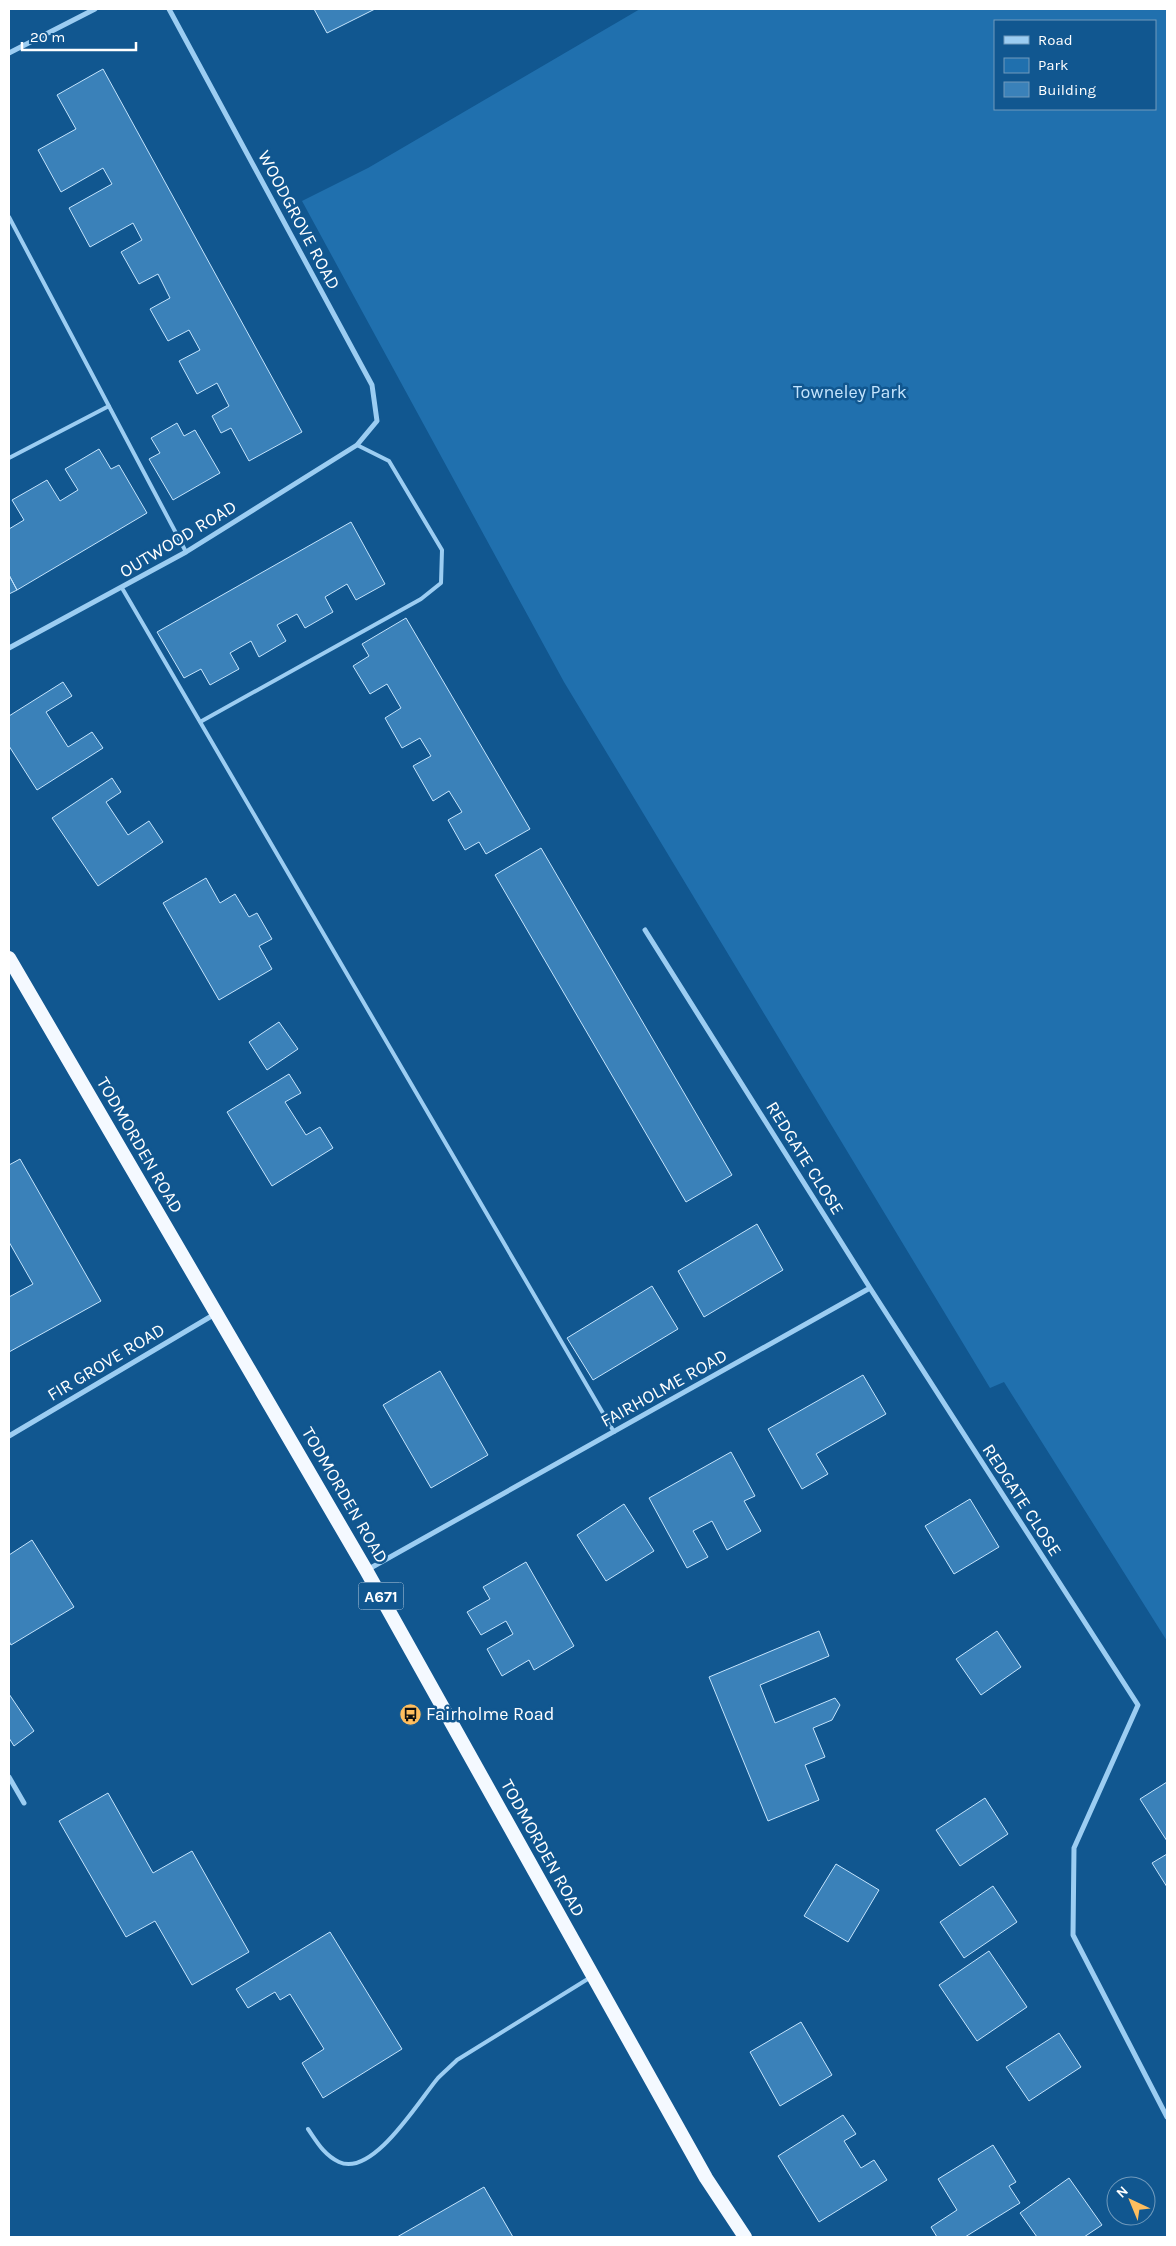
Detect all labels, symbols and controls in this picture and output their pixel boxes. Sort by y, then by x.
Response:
scale bar [22,20,136,52]
legend [994,20,1156,110]
text: 20 m [30,28,65,46]
text: Road [1038,31,1073,49]
text: Park [1038,56,1068,74]
text: Building [1038,81,1096,99]
street label: WOODGROVE ROAD [253,147,345,293]
park label: Towneley Park [793,381,907,403]
street label: OUTWOOD ROAD [115,495,241,583]
street label: TODMORDEN ROAD [92,1073,188,1217]
street label: REDGATE CLOSE [761,1097,849,1219]
street label: FIR GROVE ROAD [43,1318,169,1406]
street label: FAIRHOLME ROAD [597,1344,731,1432]
street label: TODMORDEN ROAD [297,1423,393,1567]
street label: REDGATE CLOSE [977,1440,1067,1560]
road number: A671 [358,1582,404,1610]
bus stop icon: Fairholme Road [398,1702,422,1726]
place label: Fairholme Road [426,1703,554,1725]
street label: TODMORDEN ROAD [496,1775,590,1921]
north arrow [1106,2176,1156,2226]
text: N [1113,2182,1132,2202]

